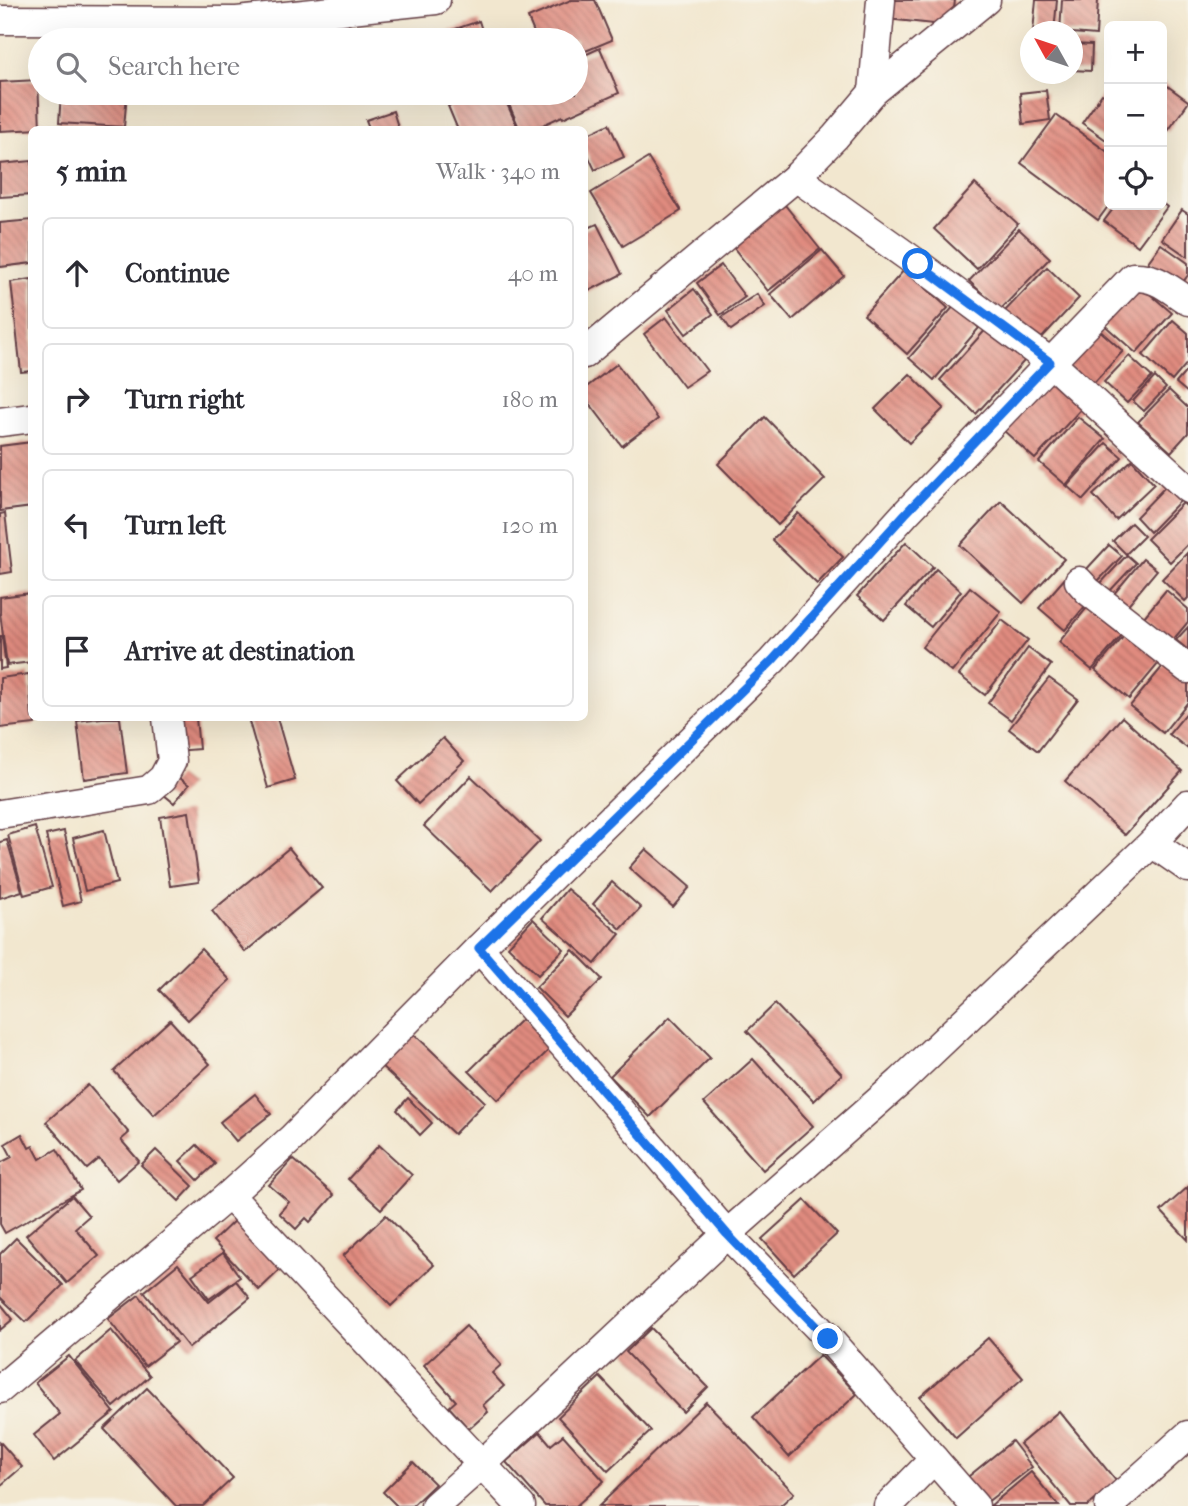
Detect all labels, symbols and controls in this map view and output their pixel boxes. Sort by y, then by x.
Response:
north arrow [1020,21,1083,84]
map controls [1104,21,1167,210]
button: + [1104,21,1167,84]
search box [28,28,588,105]
icon: search [52,48,90,86]
text: Search here [108,51,240,82]
button: − [1104,84,1167,147]
button: locate [1104,147,1167,210]
text: 5 min [56,154,127,189]
text: Walk · 340 m [436,158,560,185]
route start [902,248,933,279]
icon: ahead [58,254,96,292]
text: Continue [125,258,230,289]
text: 40 m [508,260,558,287]
icon: right [58,380,96,418]
text: Turn right [125,384,245,415]
text: 180 m [501,386,558,413]
icon: left [58,506,96,544]
text: Turn left [125,510,226,541]
text: 120 m [501,512,558,539]
icon: arrive [58,632,96,670]
text: Arrive at destination [125,636,355,667]
route end [812,1323,843,1354]

